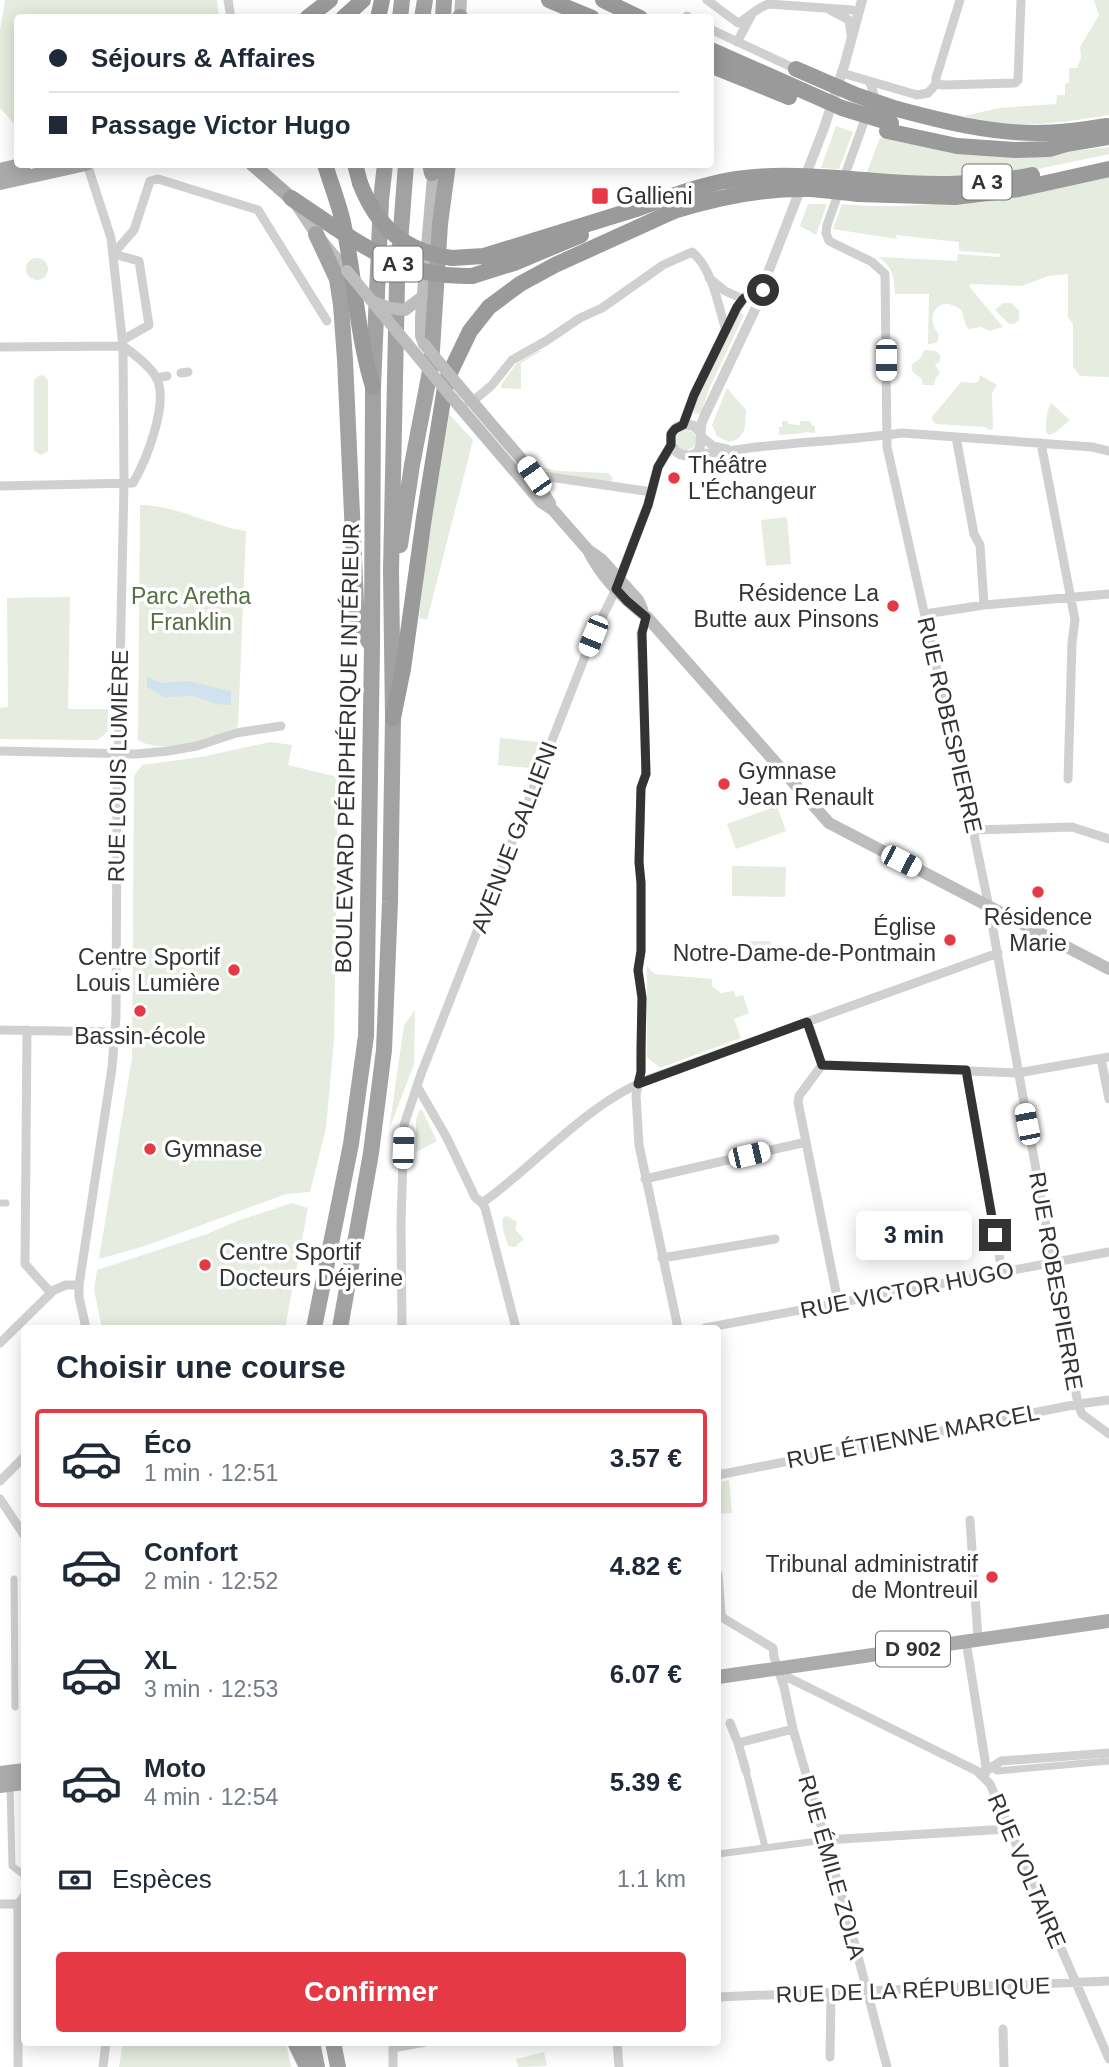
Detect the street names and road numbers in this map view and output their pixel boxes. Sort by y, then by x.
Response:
road number: A 3 [962,164,1012,200]
road number: A 3 [374,246,422,282]
street label: BOULEVARD PÉRIPHÉRIQUE INTÉRIEUR [330,522,364,974]
street label: RUE ROBESPIERRE [912,614,988,836]
street label: RUE LOUIS LUMIÈRE [103,649,133,883]
street label: AVENUE GALLIENI [466,738,562,936]
street label: RUE ROBESPIERRE [1024,1170,1088,1392]
street label: RUE VICTOR HUGO [798,1257,1016,1323]
street label: RUE ÉTIENNE MARCEL [784,1399,1042,1473]
road number: D 902 [876,1632,950,1666]
street label: RUE ÉMILE ZOLA [793,1772,871,1963]
street label: RUE VOLTAIRE [983,1790,1071,1952]
street label: RUE DE LA RÉPUBLIQUE [775,1972,1051,2008]

